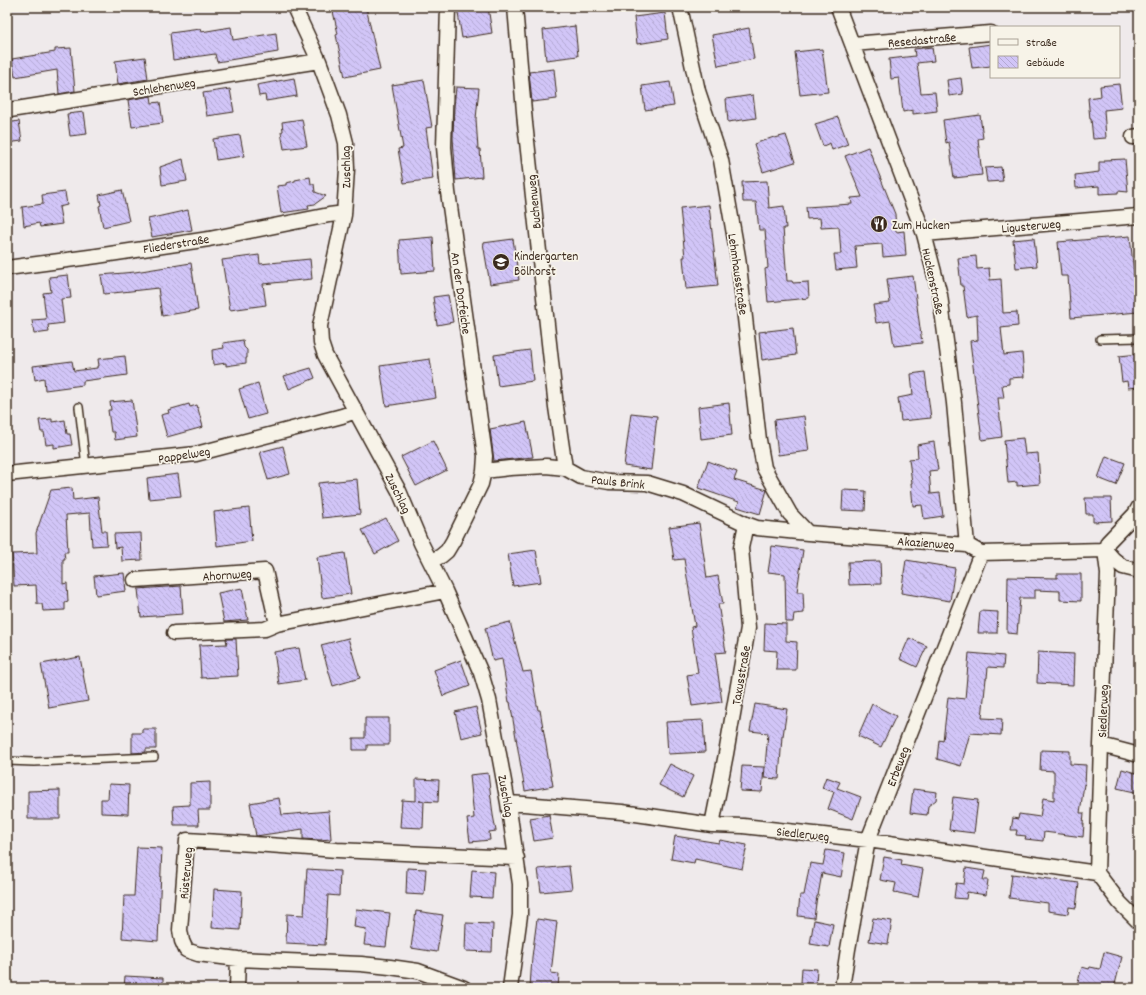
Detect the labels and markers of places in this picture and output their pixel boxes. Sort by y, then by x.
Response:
restaurant icon: Zum Hucken [869,214,889,234]
place label: Zum Hucken [892,217,950,236]
place label: Kindergarten Bölhorst [514,248,578,282]
school or university icon: Kindergarten Bölhorst [491,252,511,272]

